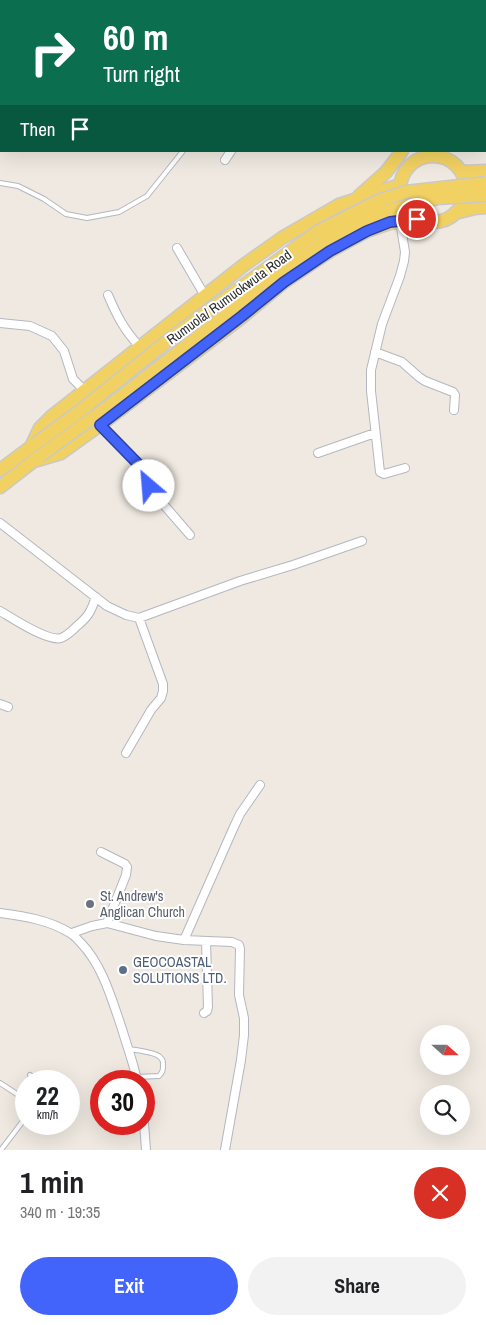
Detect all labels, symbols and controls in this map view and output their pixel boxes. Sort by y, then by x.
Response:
text: 60 m [103,14,168,61]
icon: right [20,20,85,85]
text: Turn right [103,59,180,89]
icon: arrive [66,115,94,143]
text: Then [20,116,56,142]
pin [396,198,438,240]
icon: arrive [403,205,431,233]
street label: Rumuola/ Rumuokwuta Road [163,246,295,348]
position arrow [122,459,174,511]
place label: St. Andrew's Anglican Church [99,887,185,921]
marker: St. Andrew's Anglican Church [84,898,96,910]
place label: GEOCOASTAL SOLUTIONS LTD. [133,953,227,987]
marker: GEOCOASTAL SOLUTIONS LTD. [117,964,129,976]
north arrow [420,1025,470,1075]
map controls [420,1025,470,1135]
speed limit sign: 30 [90,1070,155,1135]
text: 22 [36,1079,59,1113]
button: search [420,1085,470,1135]
text: km/h [37,1107,58,1123]
text: 1 min [20,1162,84,1202]
button: close [414,1167,466,1219]
text: 340 m · 19:35 [20,1201,100,1223]
button: Exit [20,1257,238,1315]
button: Share [248,1257,466,1315]

